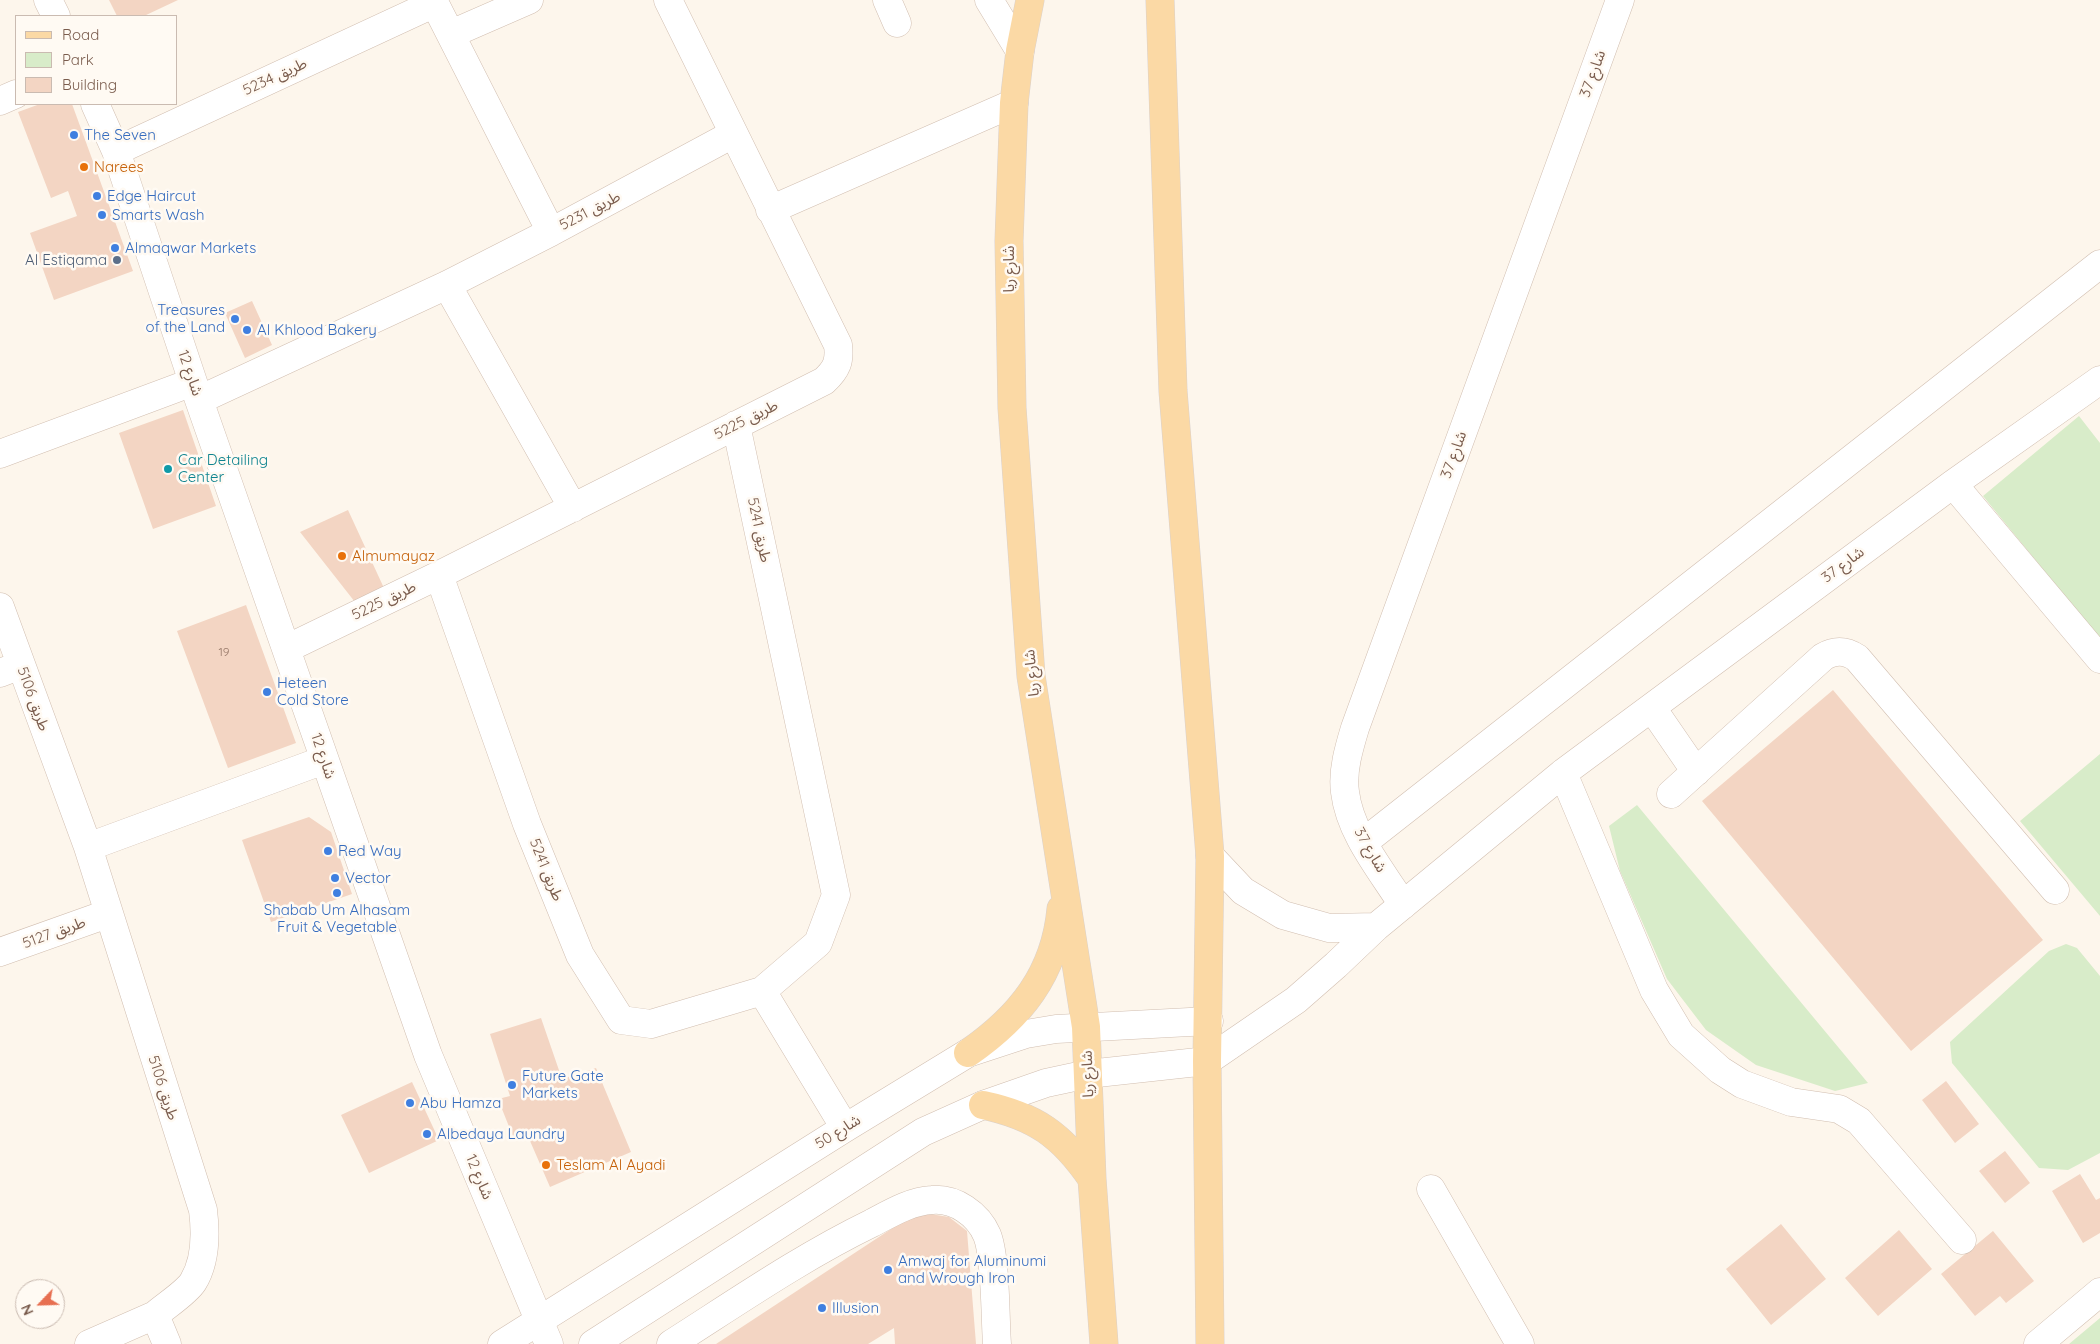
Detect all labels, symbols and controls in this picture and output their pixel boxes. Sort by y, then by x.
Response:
legend [15,15,178,105]
text: Road [62,25,99,44]
street label: شارع 37 [1576,48,1610,100]
text: Park [62,50,94,69]
street label: طريق 5234 [240,54,310,100]
text: Building [62,75,117,94]
place label: The Seven [84,126,156,144]
marker: The Seven [68,129,80,141]
place label: Narees [94,158,143,176]
marker: Narees [78,161,90,173]
place label: Edge Haircut [107,187,196,205]
street label: طريق 5231 [557,188,623,234]
marker: Edge Haircut [91,190,103,202]
place label: Smarts Wash [112,206,204,224]
marker: Smarts Wash [96,209,108,221]
place label: Almaqwar Markets [125,239,256,257]
marker: Almaqwar Markets [109,242,121,254]
street label: شارع ريا [1000,245,1018,293]
place label: Al Estiqama [25,251,107,269]
marker: Al Estiqama [111,254,123,266]
place label: Treasures of the Land [145,301,225,336]
marker: Treasures of the Land [229,313,241,325]
place label: Al Khlood Bakery [257,321,377,339]
marker: Al Khlood Bakery [241,324,253,336]
street label: شارع 12 [174,348,206,398]
street label: طريق 5225 [711,396,781,444]
street label: شارع 37 [1437,429,1471,481]
place label: Car Detailing Center [178,451,268,486]
marker: Car Detailing Center [162,463,174,475]
street label: طريق 5241 [743,496,775,564]
street label: شارع 37 [1818,543,1868,587]
place label: Almumayaz [352,547,435,565]
marker: Almumayaz [336,550,348,562]
street label: طريق 5225 [349,578,419,624]
house number: 19 [218,645,230,659]
street label: شارع ريا [1021,649,1043,697]
street label: طريق 5106 [13,664,53,734]
place label: Heteen Cold Store [277,674,349,709]
marker: Heteen Cold Store [261,686,273,698]
street label: شارع 12 [307,731,339,781]
street label: شارع 37 [1350,824,1390,876]
street label: طريق 5241 [525,836,567,904]
place label: Red Way [338,842,402,860]
marker: Red Way [322,845,334,857]
place label: Vector [345,869,391,887]
marker: Vector [329,872,341,884]
marker: Shabab Um Alhasam Fruit & Vegetable [331,887,343,899]
place label: Shabab Um Alhasam Fruit & Vegetable [264,901,410,936]
street label: طريق 5127 [20,913,88,953]
street label: شارع ريا [1078,1050,1098,1098]
street label: طريق 5106 [144,1053,182,1123]
place label: Future Gate Markets [522,1067,604,1102]
marker: Future Gate Markets [506,1079,518,1091]
place label: Abu Hamza [420,1094,501,1112]
marker: Abu Hamza [404,1097,416,1109]
street label: شارع 50 [812,1111,864,1153]
place label: Albedaya Laundry [437,1125,565,1143]
marker: Albedaya Laundry [421,1128,433,1140]
street label: شارع 12 [461,1152,497,1202]
place label: Teslam Al Ayadi [556,1156,666,1174]
marker: Teslam Al Ayadi [540,1159,552,1171]
place label: Amwaj for Aluminumi and Wrough Iron [898,1252,1046,1287]
marker: Amwaj for Aluminumi and Wrough Iron [882,1264,894,1276]
north arrow [15,1279,65,1329]
place label: Illusion [832,1299,879,1317]
text: N [17,1301,38,1318]
marker: Illusion [816,1302,828,1314]

